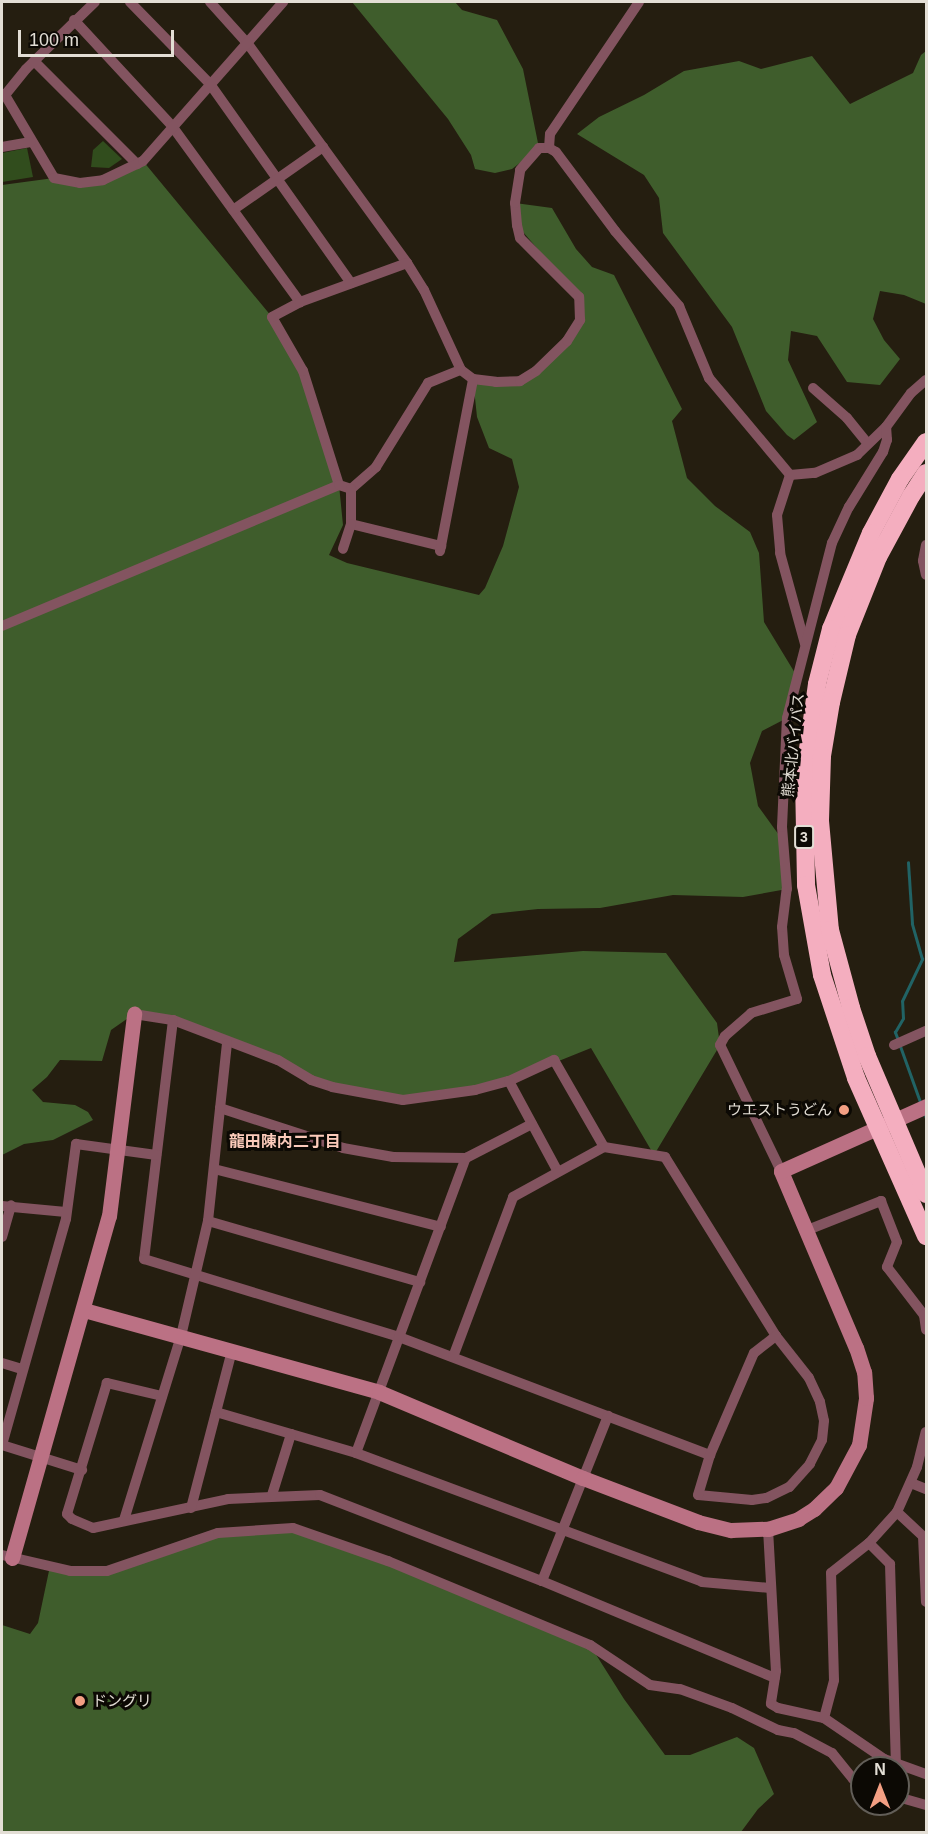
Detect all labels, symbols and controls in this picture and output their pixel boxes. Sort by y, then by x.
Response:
scale bar [21,18,177,56]
text: 100 m [29,30,79,50]
street label: 熊本北バイパス [779,692,807,798]
road number: 3 [794,826,814,848]
place label: ウエストうどん [727,1101,832,1119]
marker: ウエストうどん [837,1103,851,1117]
district label: 龍田陳内二丁目 [229,1132,341,1152]
place label: ドングリ [92,1692,152,1710]
marker: ドングリ [73,1694,87,1708]
north arrow [850,1756,910,1816]
text: N [874,1761,886,1778]

